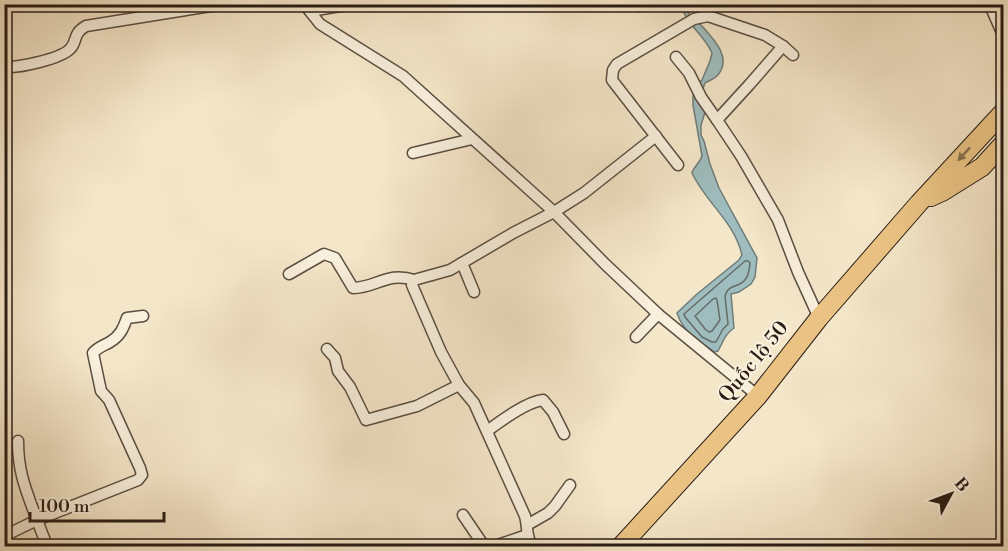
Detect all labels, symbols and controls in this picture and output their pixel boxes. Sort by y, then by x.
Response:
one-way arrow [958,146,971,161]
street label: Quốc lộ 50 [713,316,795,408]
north arrow [921,464,981,524]
text: B [950,474,973,496]
scale bar [30,485,164,523]
text: 100 m [39,495,90,518]

